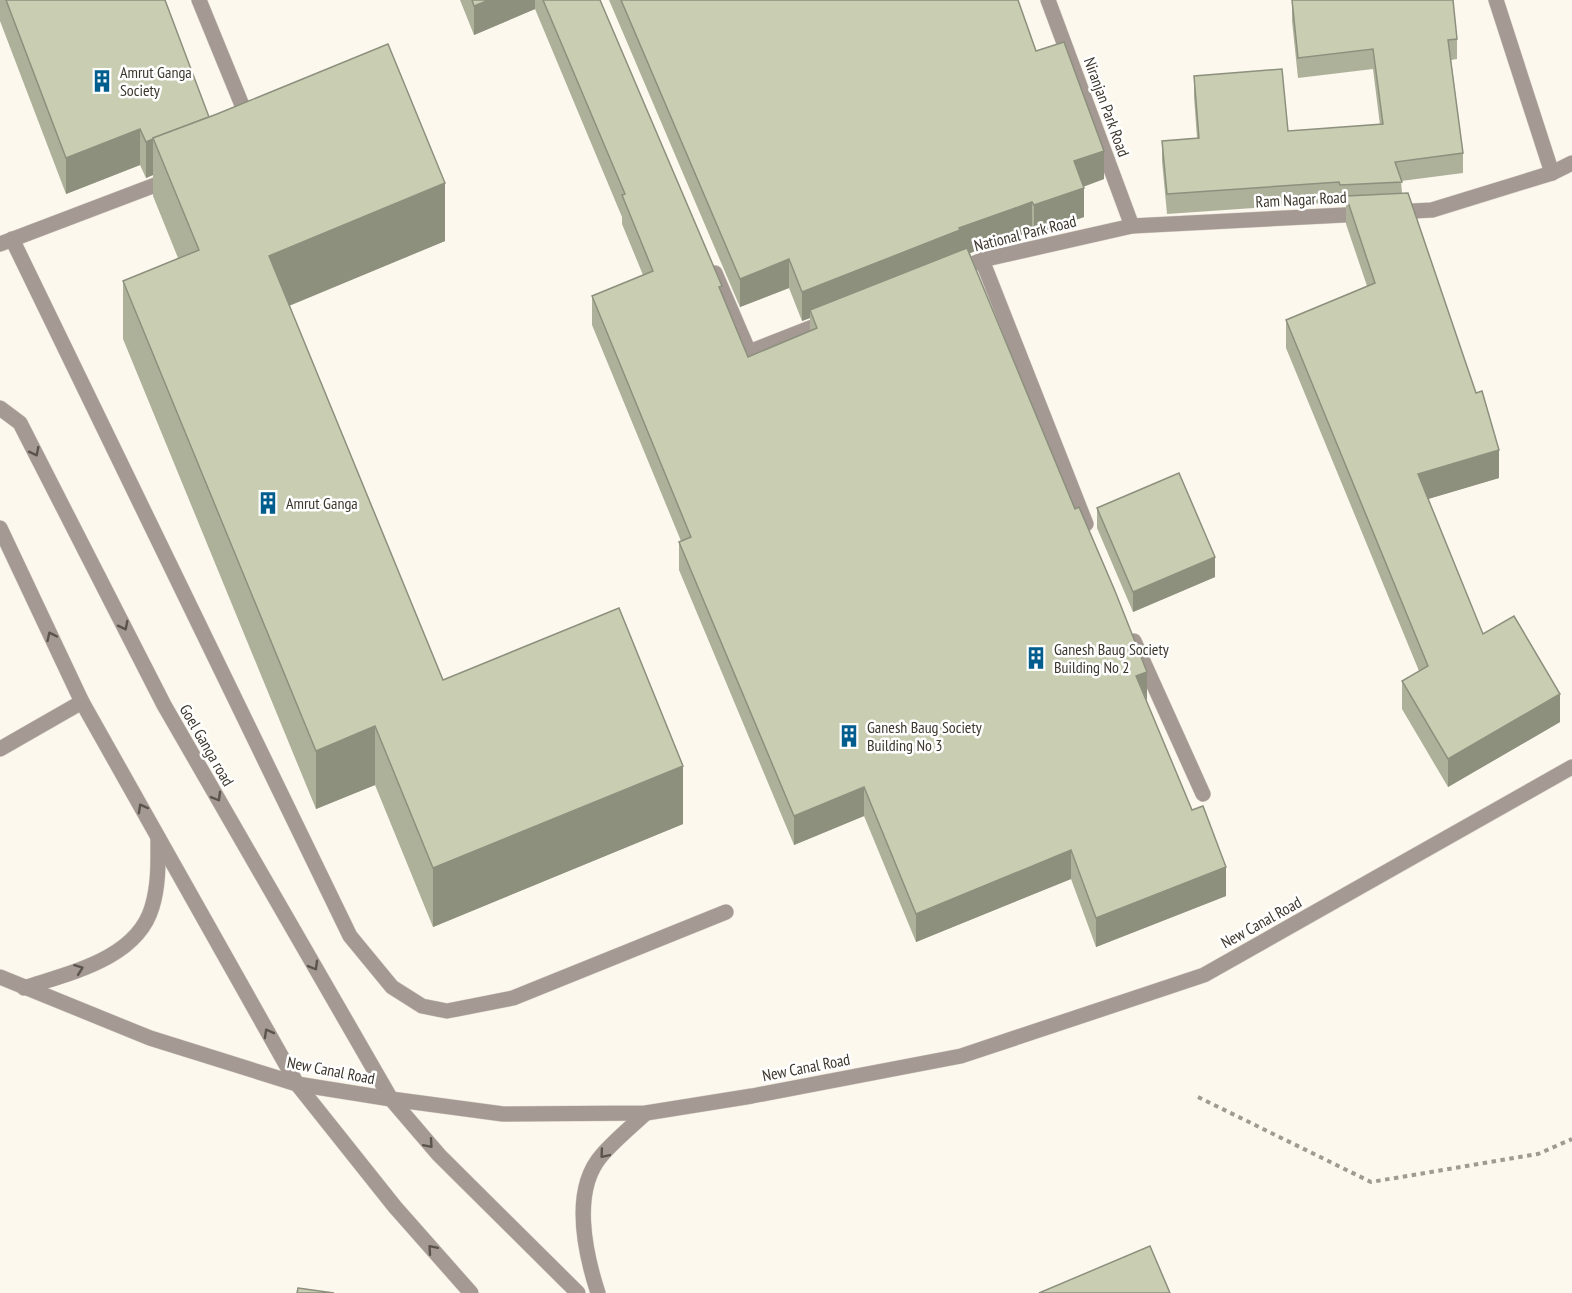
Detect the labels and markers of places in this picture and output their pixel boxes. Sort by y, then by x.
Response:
place label: Amrut Ganga Society [120,62,192,100]
building icon: Amrut Ganga Society [89,68,115,94]
building icon: Amrut Ganga [255,490,281,516]
place label: Amrut Ganga [286,493,358,513]
place label: Ganesh Baug Society Building No 2 [1054,639,1169,677]
building icon: Ganesh Baug Society Building No 2 [1023,645,1049,671]
place label: Ganesh Baug Society Building No 3 [867,717,982,755]
building icon: Ganesh Baug Society Building No 3 [836,723,862,749]

